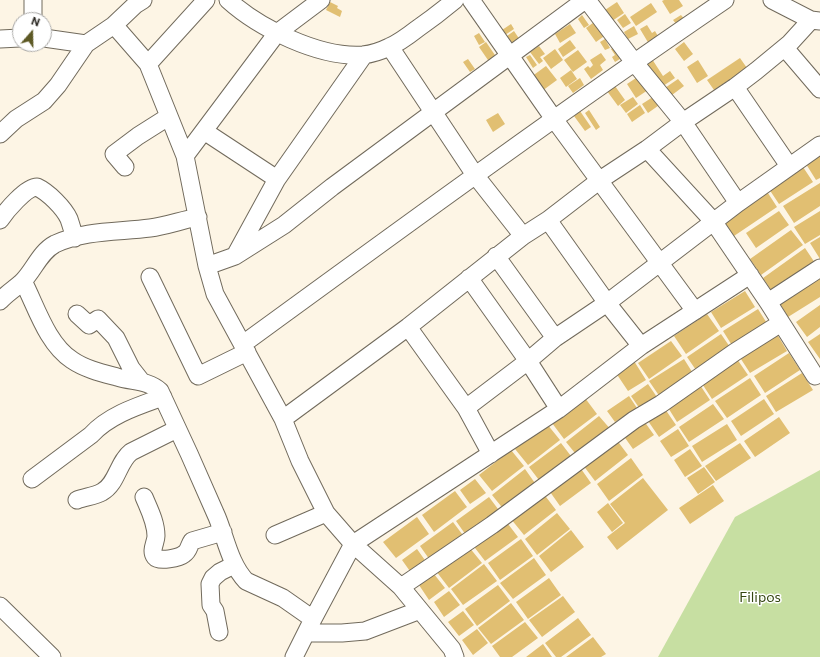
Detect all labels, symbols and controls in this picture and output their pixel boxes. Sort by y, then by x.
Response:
north arrow [12,12,52,52]
text: N [30,14,42,29]
park label: Filipos [739,589,781,605]

